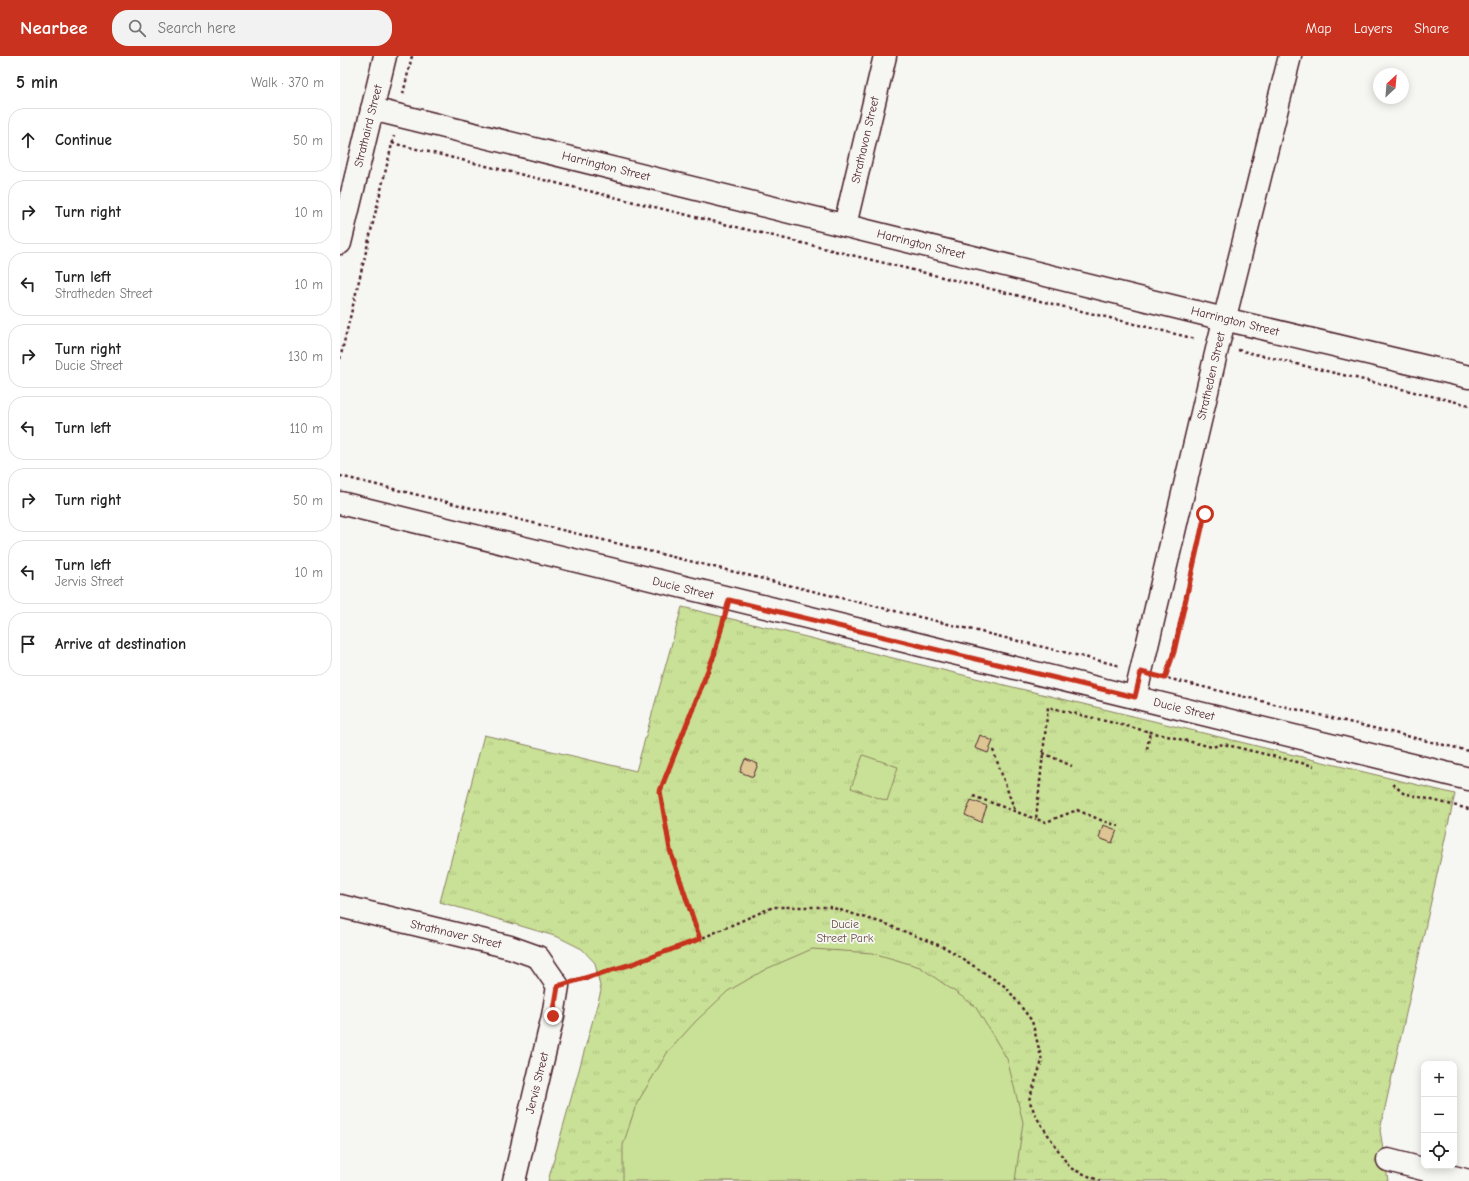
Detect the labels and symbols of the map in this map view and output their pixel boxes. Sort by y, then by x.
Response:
north arrow [1373,68,1409,104]
street label: Strathaird Street [351,83,385,169]
street label: Strathavon Street [848,95,882,185]
street label: Harrington Street [561,148,652,184]
street label: Harrington Street [876,226,967,262]
street label: Harrington Street [1190,303,1281,339]
street label: Stratheden Street [1194,330,1228,421]
route start [1196,505,1214,523]
street label: Ducie Street [651,574,715,602]
street label: Ducie Street [1152,695,1216,723]
street label: Strathnaver Street [409,917,503,951]
park label: Ducie Street Park [816,917,874,945]
route end [544,1007,562,1025]
street label: Jervis Street [523,1050,552,1115]

